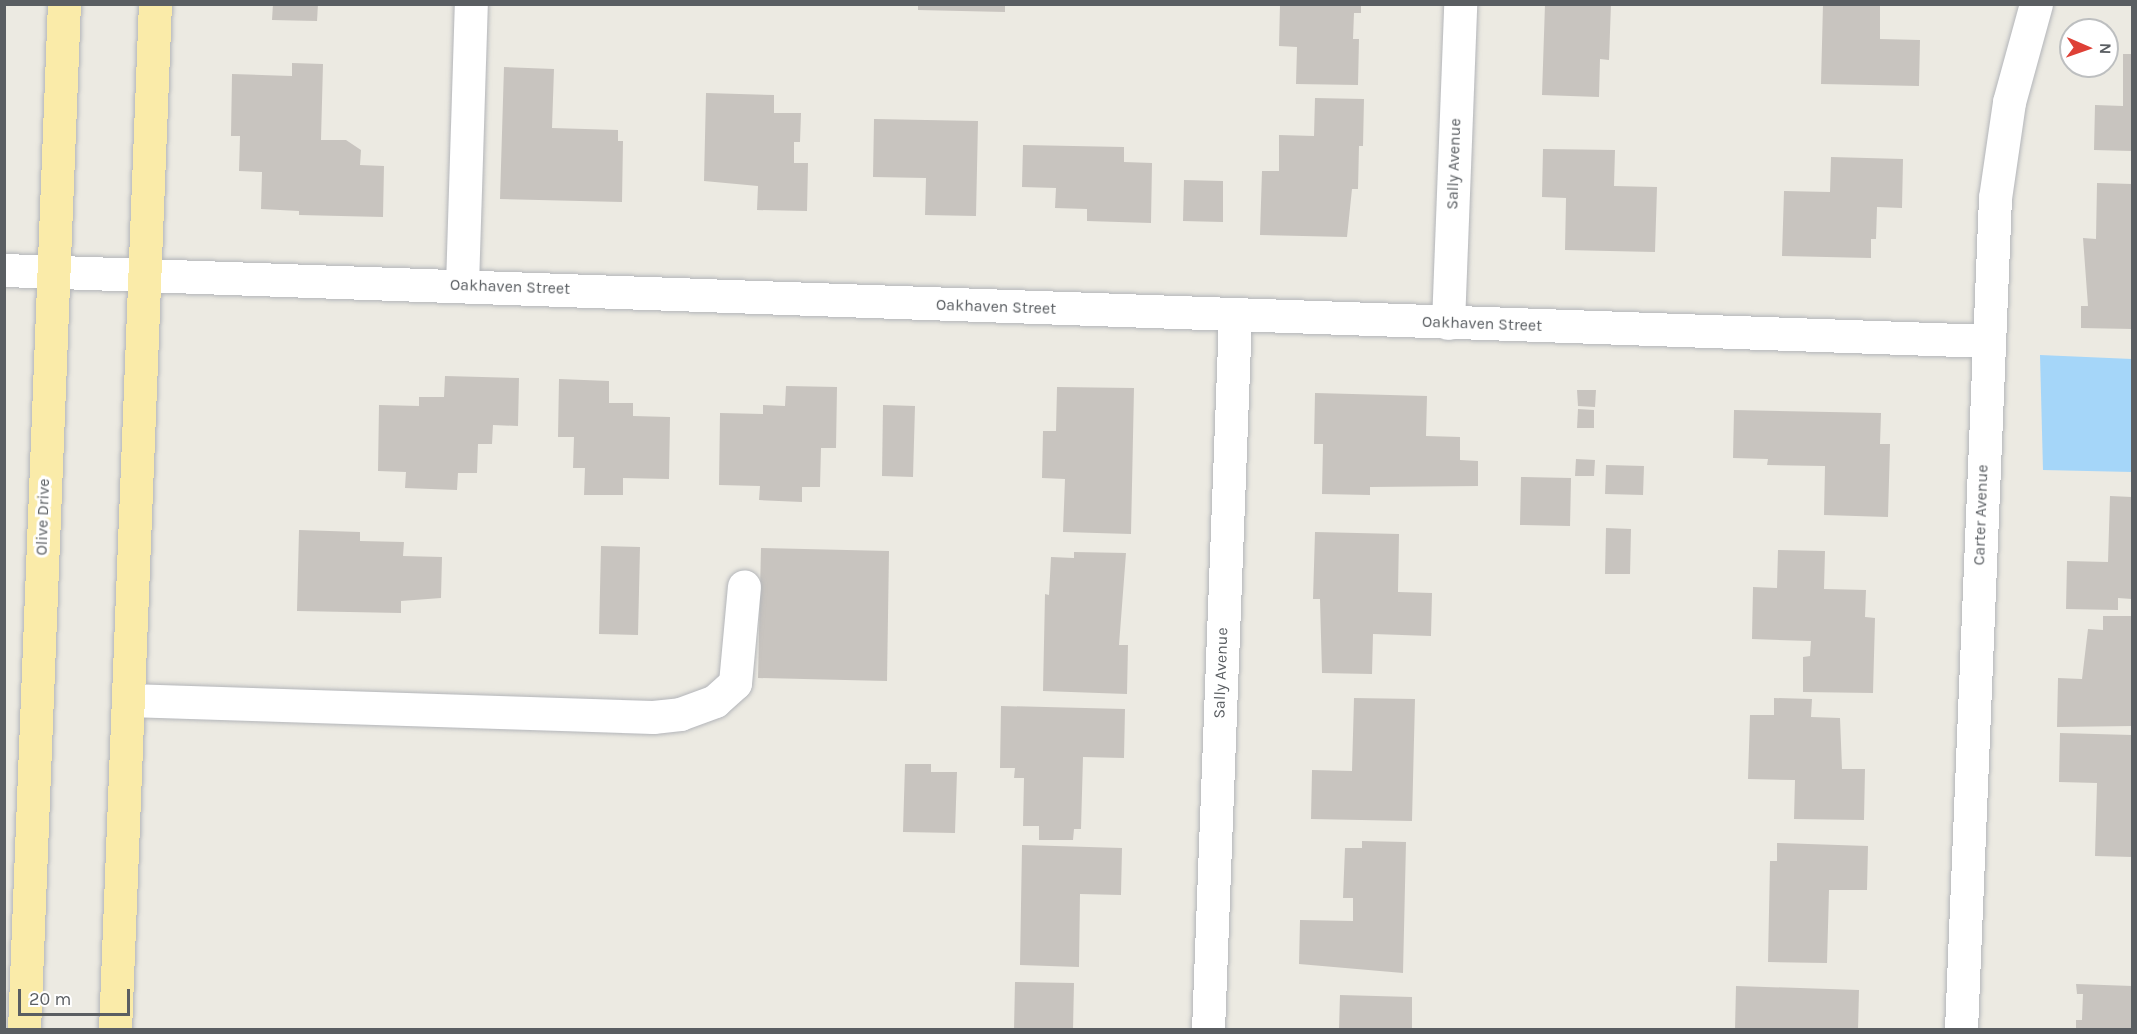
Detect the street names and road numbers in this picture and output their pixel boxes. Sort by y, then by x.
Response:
street label: Sally Avenue [1443,118,1465,210]
street label: Oakhaven Street [450,275,570,299]
street label: Oakhaven Street [936,295,1056,319]
street label: Oakhaven Street [1422,312,1542,336]
street label: Carter Avenue [1970,464,1992,566]
street label: Olive Drive [32,478,54,556]
street label: Sally Avenue [1210,627,1232,719]

